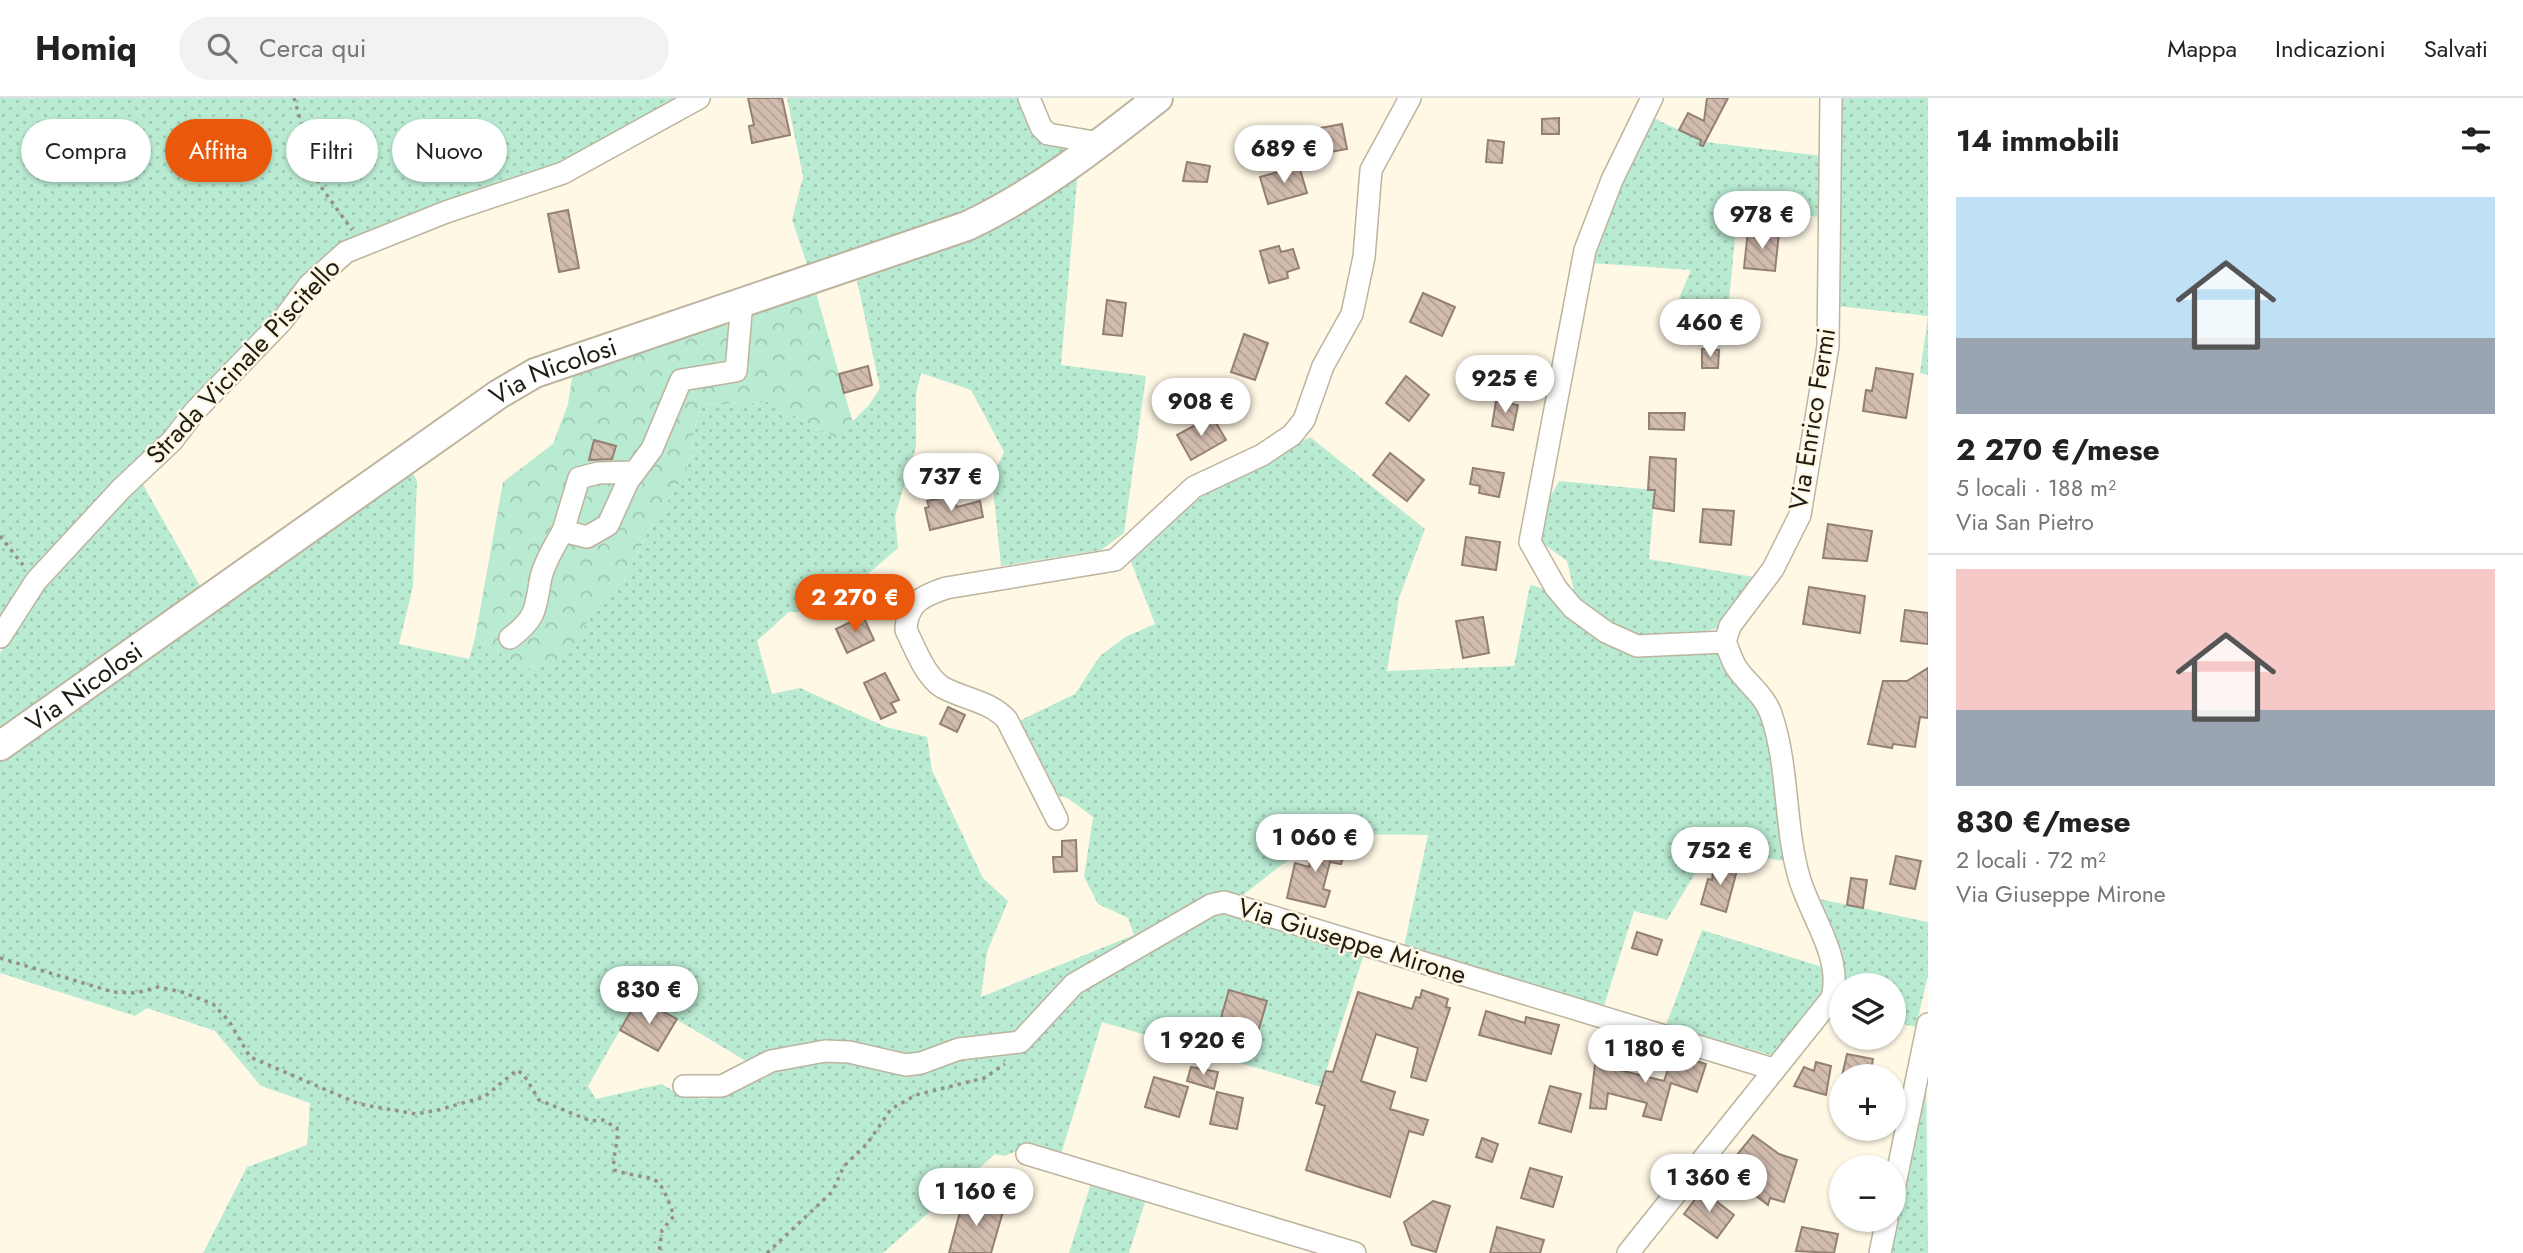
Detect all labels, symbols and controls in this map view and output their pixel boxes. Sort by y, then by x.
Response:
search box [179,17,669,80]
text: Homiq [35,25,137,72]
icon: search [203,29,241,67]
text: Cerca qui [259,29,367,67]
text: Mappa [2167,31,2237,66]
text: Indicazioni [2275,31,2386,66]
text: Salvati [2424,31,2488,66]
chip: Compra [21,119,151,182]
chip: Affitta [165,119,272,182]
chip: Filtri [286,119,378,182]
chip: Nuovo [392,119,507,182]
text: 14 immobili [1956,119,2120,162]
icon: filters [2457,121,2495,159]
pin: 689 € [1235,126,1333,185]
text: 689 € [1250,131,1318,165]
pin: 978 € [1713,192,1811,251]
text: 978 € [1730,197,1794,231]
icon: home [2163,242,2289,368]
street label: Strada Vicinale Piscitello [137,249,349,473]
pin: 460 € [1661,300,1759,359]
text: 460 € [1676,305,1744,339]
street label: Via Enrico Fermi [1779,325,1845,513]
street label: Via Nicolosi [482,328,622,415]
pin: 925 € [1456,356,1554,415]
text: 925 € [1471,361,1539,395]
pin: 908 € [1152,378,1250,438]
text: 908 € [1168,384,1235,418]
text: 2 270 €/mese [1956,428,2160,471]
pin: 737 € [902,454,1000,513]
text: 737 € [919,459,983,493]
text: 5 locali · 188 m² [1956,471,2116,505]
text: Via San Pietro [1956,505,2094,539]
pin: 2 270 € [790,574,920,634]
text: 2 270 € [811,580,899,614]
icon: home [2163,614,2289,740]
street label: Via Nicolosi [18,632,150,741]
text: 830 €/mese [1956,800,2131,843]
pin: 1 060 € [1250,814,1380,874]
text: 1 060 € [1272,820,1358,854]
pin: 752 € [1671,828,1769,887]
text: 752 € [1687,833,1753,867]
text: 2 locali · 72 m² [1956,843,2106,877]
text: Via Giuseppe Mirone [1956,877,2166,911]
street label: Via Giuseppe Mirone [1233,888,1471,994]
pin: 830 € [600,967,698,1026]
text: 830 € [616,972,682,1006]
map controls [1829,973,1906,1232]
button: layers [1829,973,1906,1050]
pin: 1 920 € [1138,1018,1268,1077]
text: 1 920 € [1160,1023,1246,1057]
pin: 1 180 € [1580,1026,1710,1085]
text: 1 180 € [1604,1031,1686,1065]
button: + [1829,1064,1906,1141]
pin: 1 360 € [1644,1154,1774,1214]
button: − [1829,1155,1906,1232]
text: 1 360 € [1666,1160,1752,1194]
pin: 1 160 € [911,1168,1041,1228]
text: 1 160 € [935,1174,1017,1208]

